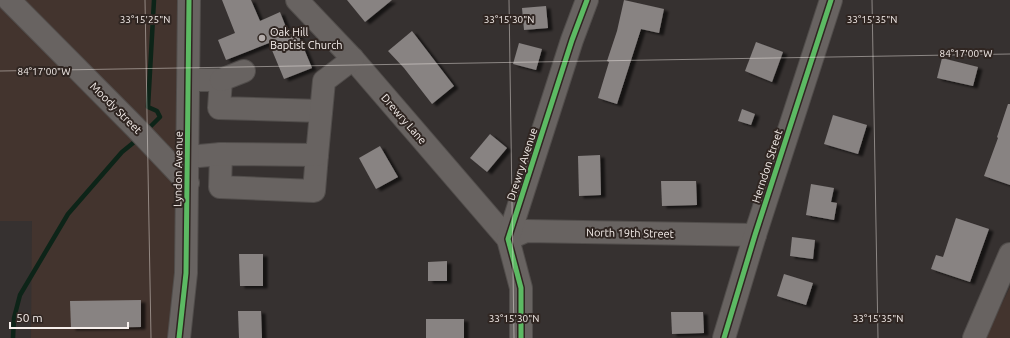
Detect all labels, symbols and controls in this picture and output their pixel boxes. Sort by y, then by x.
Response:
text: 33°15'25"N [120,14,170,25]
text: 33°15'30"N [484,14,534,25]
text: 33°15'35"N [847,14,897,25]
place label: Oak Hill Baptist Church [270,26,343,51]
marker: Oak Hill Baptist Church [257,33,267,43]
text: 84°17'00"W [940,48,992,59]
text: 84°17'00"W [18,66,70,77]
street label: Moody Street [88,80,145,137]
street label: Drewry Lane [379,92,429,146]
street label: Drewry Avenue [505,126,539,202]
street label: Herndon Street [749,127,785,204]
street label: Lyndon Avenue [171,131,185,207]
street label: North 19th Street [586,226,675,240]
scale bar [10,304,128,330]
text: 50 m [16,311,43,324]
text: 33°15'30"N [489,313,539,324]
text: 33°15'35"N [853,313,903,324]

